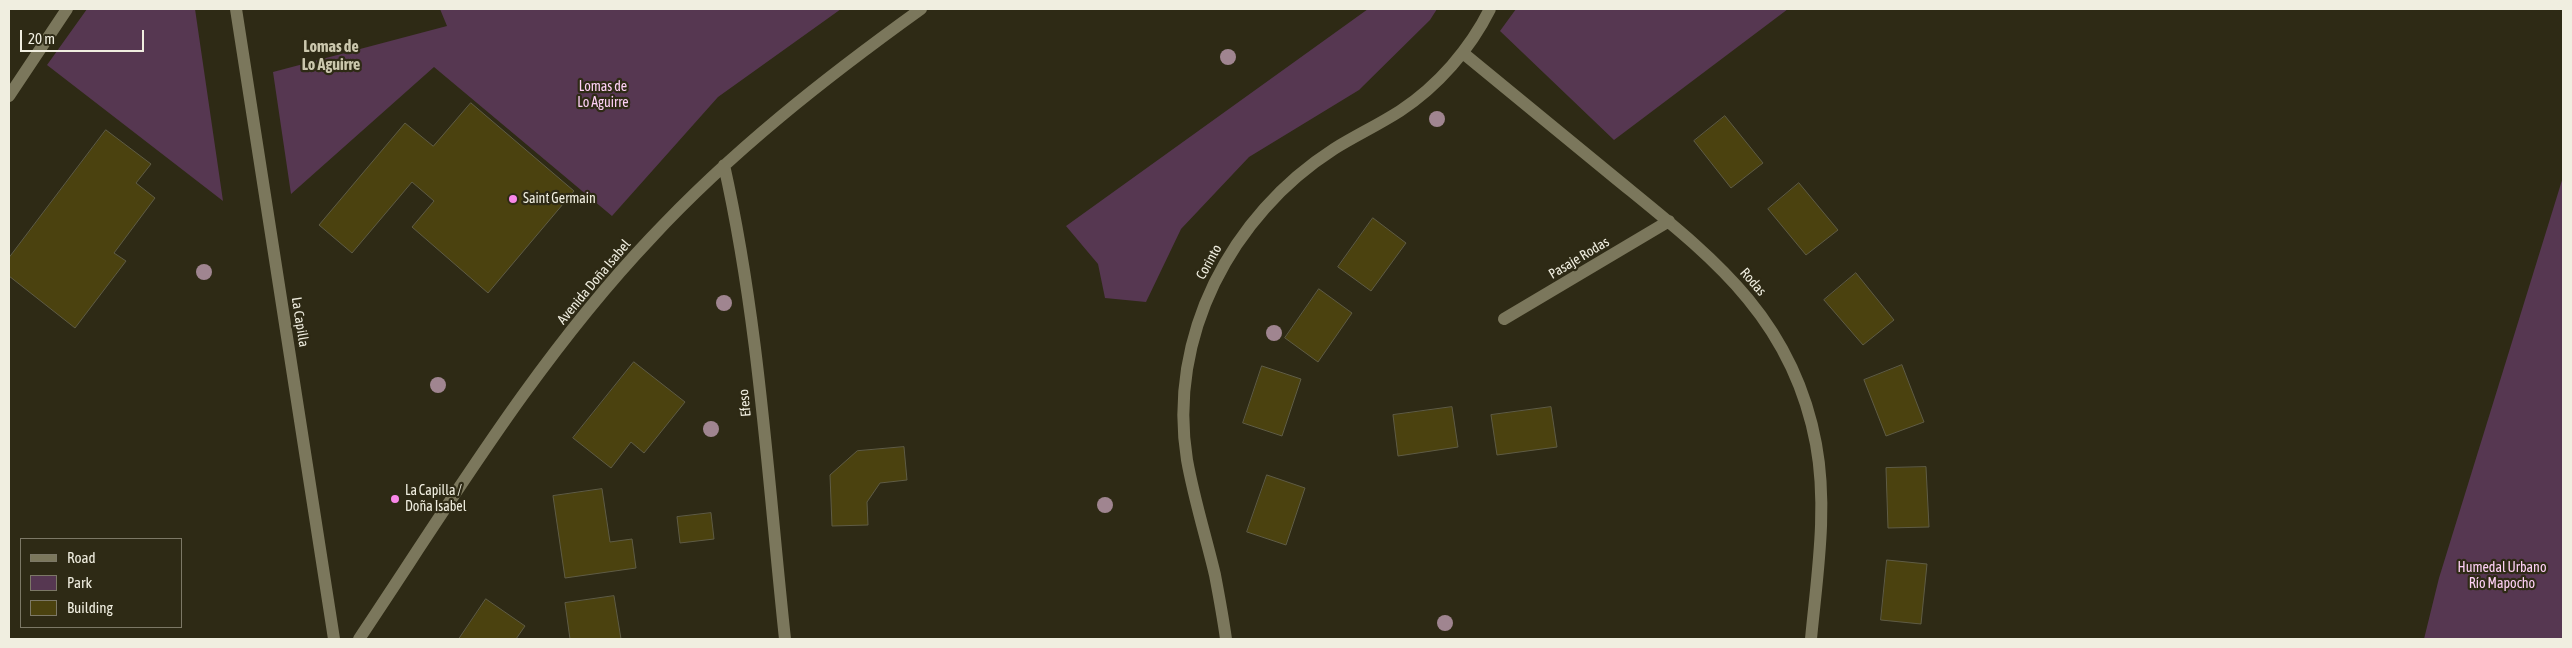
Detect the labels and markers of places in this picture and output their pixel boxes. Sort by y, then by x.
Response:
place label: Saint Germain [523,191,596,207]
marker: Saint Germain [507,193,519,205]
place label: La Capilla / Doña Isabel [405,483,466,516]
marker: La Capilla / Doña Isabel [389,493,401,505]

